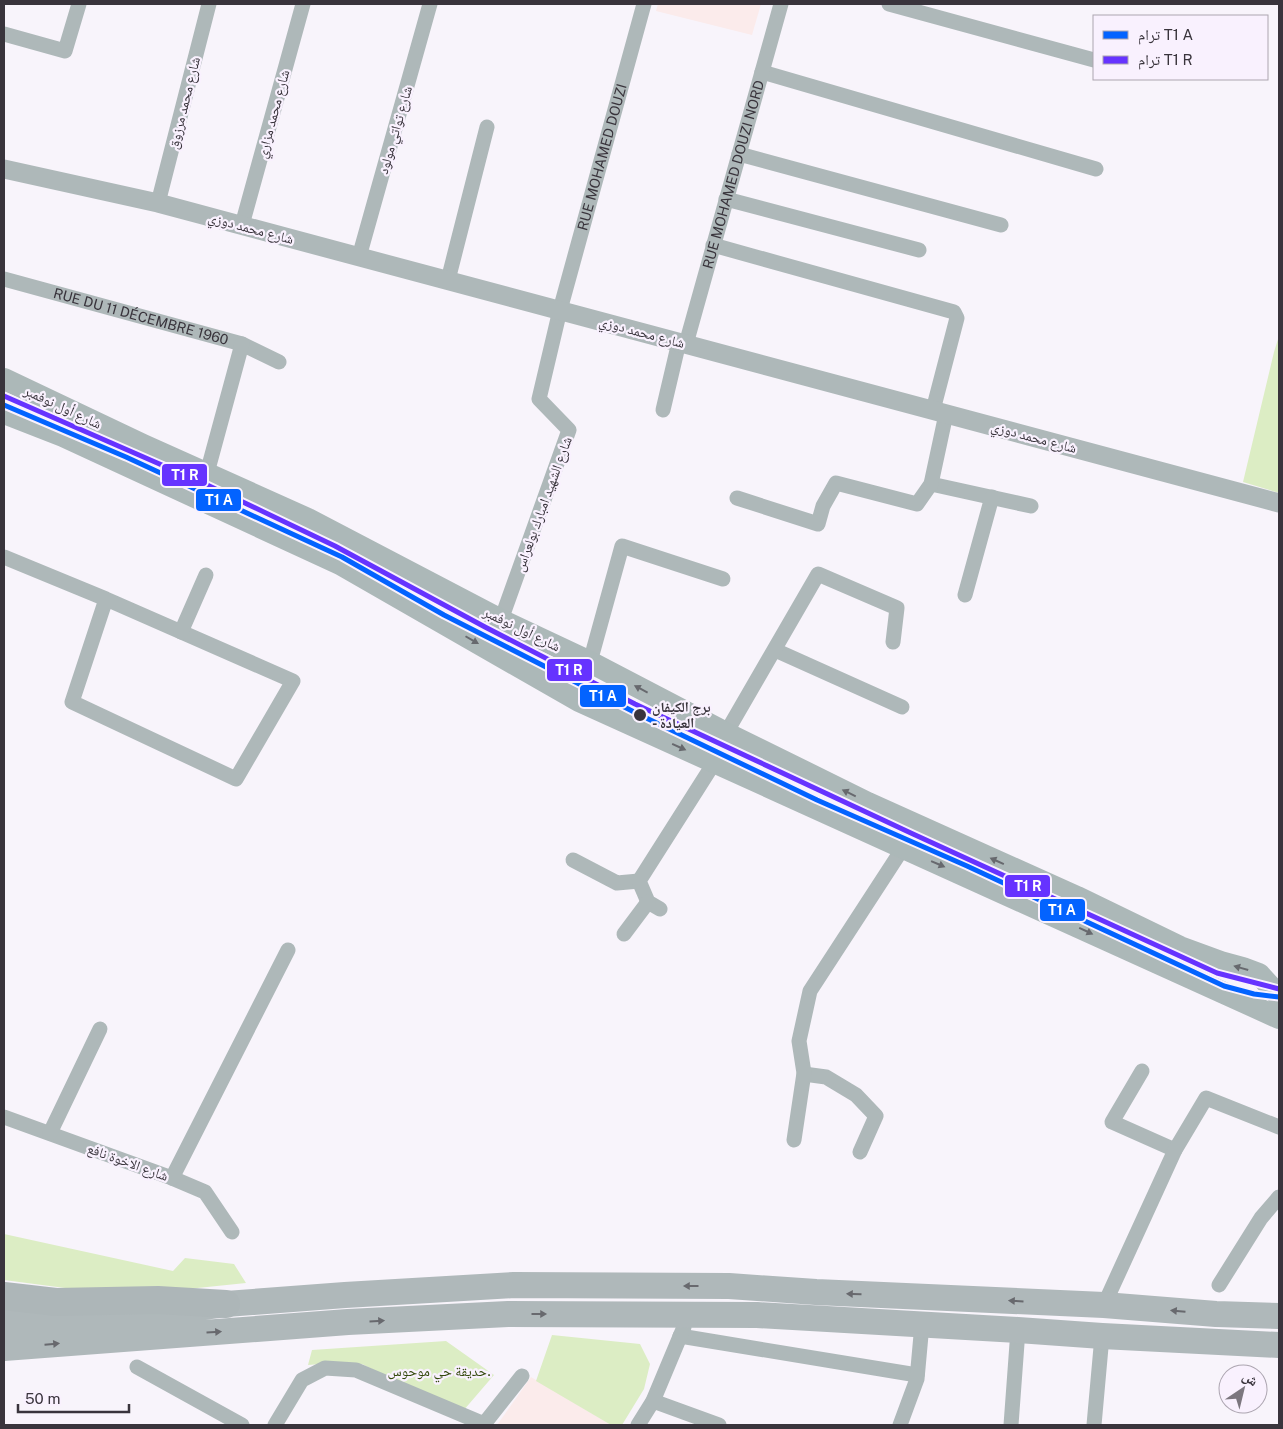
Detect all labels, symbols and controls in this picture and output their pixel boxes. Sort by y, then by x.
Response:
legend [1093,15,1268,80]
text: ترام T1 A [1138,26,1193,45]
text: ترام T1 R [1138,51,1193,70]
street label: شارع محمد مرزوق [165,55,205,151]
street label: شارع محمد مزاري [253,68,296,161]
street label: RUE MOHAMED DOUZI NORD [699,79,767,270]
street label: RUE MOHAMED DOUZI [574,82,630,232]
street label: شارع تواتي مولود [375,84,419,177]
street label: شارع محمد دوزي [206,209,296,251]
street label: RUE DU 11 DÉCEMBRE 1960 [52,285,230,348]
street label: شارع محمد دوزي [597,313,687,355]
street label: شارع أول نوفمبر [20,382,104,434]
street label: شارع محمد دوزي [989,418,1079,460]
street label: شارع الشهيد امبارك بولعراس [511,434,577,574]
line badge: T1 R [161,463,208,487]
text: T1 R [171,467,199,483]
line badge: T1 A [195,488,242,512]
text: T1 A [205,492,233,508]
street label: شارع أول نوفمبر [479,603,563,656]
one-way arrow [466,635,479,644]
line badge: T1 R [546,658,593,682]
text: T1 R [555,662,583,678]
line badge: T1 A [579,684,627,708]
one-way arrow [635,684,648,693]
text: T1 A [589,688,617,704]
place label: برج الكيفان - العيادة [652,699,711,731]
marker: برج الكيفان - العيادة [632,707,648,723]
one-way arrow [671,742,686,751]
one-way arrow [842,789,856,797]
one-way arrow [990,857,1004,865]
one-way arrow [931,860,945,868]
line badge: T1 R [1004,874,1051,898]
text: T1 R [1014,878,1042,894]
line badge: T1 A [1039,898,1086,922]
text: T1 A [1048,902,1076,918]
one-way arrow [1079,928,1093,936]
one-way arrow [1234,963,1249,971]
street label: شارع الاخوة نافع [85,1140,171,1186]
one-way arrow [683,1282,699,1290]
one-way arrow [845,1289,861,1297]
one-way arrow [1008,1296,1024,1304]
one-way arrow [1170,1306,1186,1314]
one-way arrow [531,1310,547,1318]
one-way arrow [369,1316,385,1324]
one-way arrow [207,1328,223,1336]
one-way arrow [45,1340,61,1348]
park label: حديقة حي موحوس. [387,1363,491,1383]
north arrow [1218,1364,1268,1414]
text: ش [1239,1368,1261,1390]
scale bar [18,1382,129,1414]
text: 50 m [25,1390,60,1407]

